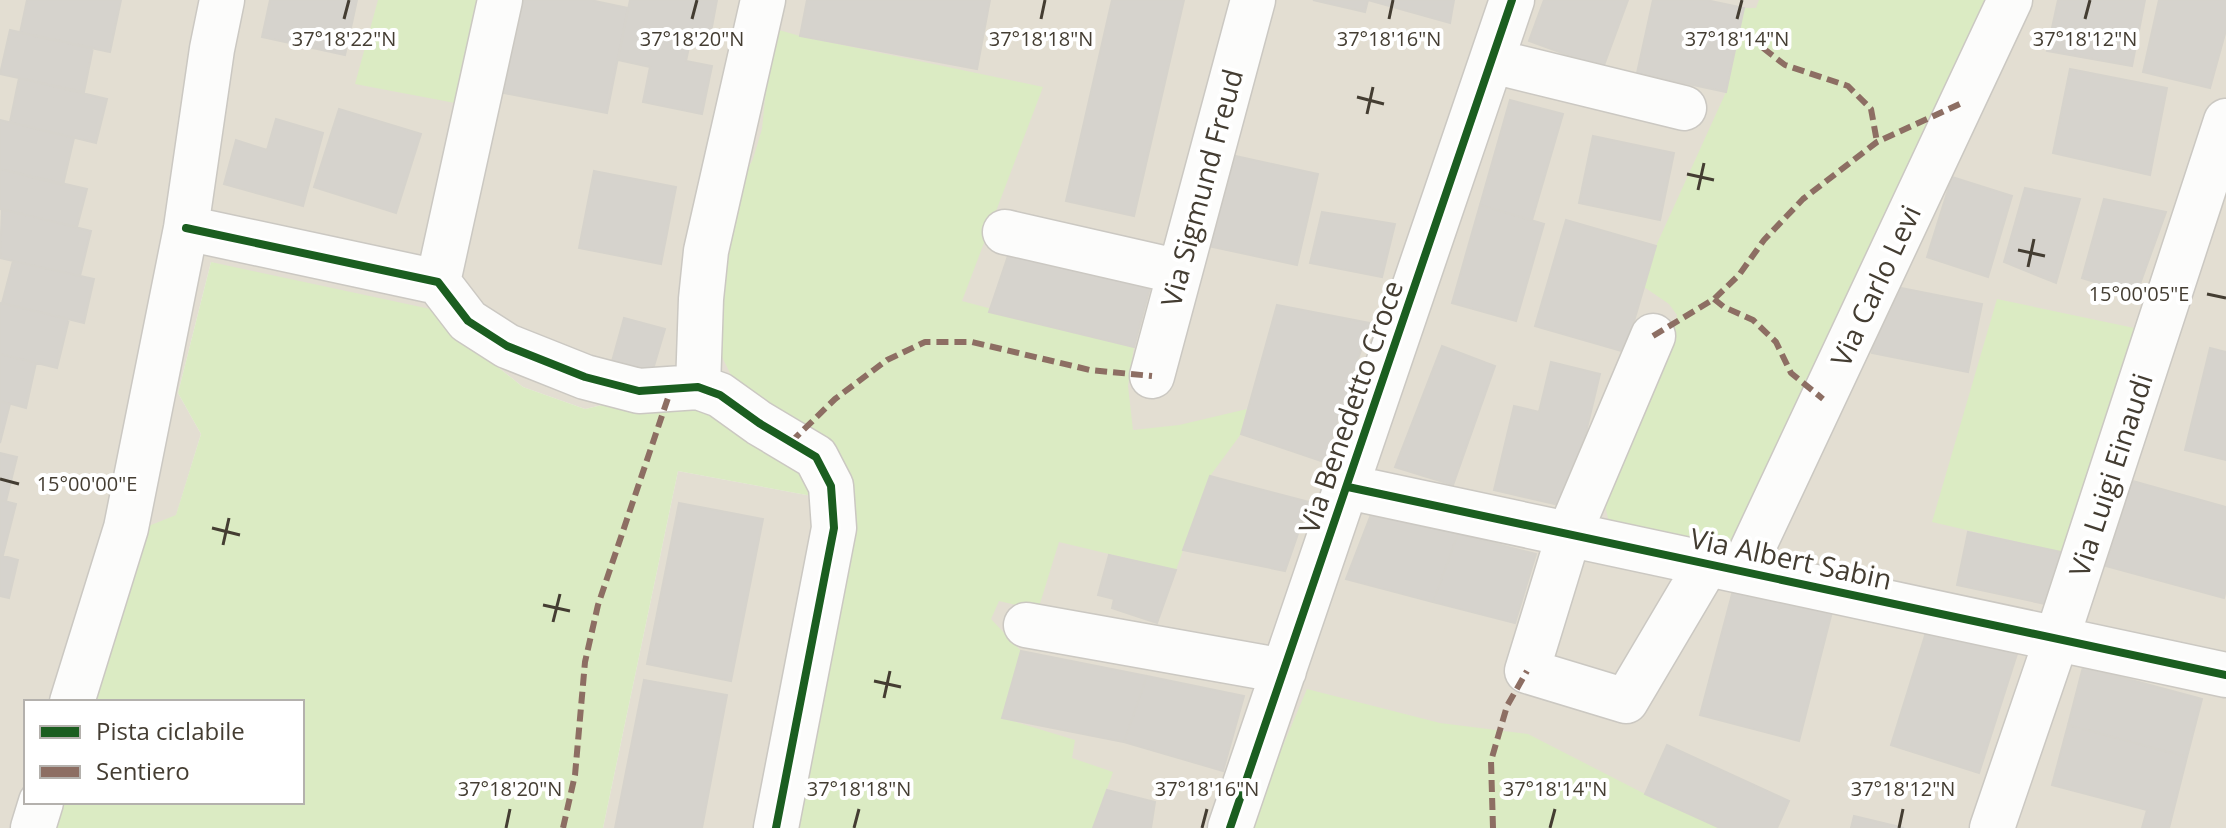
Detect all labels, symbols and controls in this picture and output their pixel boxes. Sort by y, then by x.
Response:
text: 37°18'22"N [292,25,396,52]
text: 37°18'20"N [640,25,744,52]
text: 37°18'18"N [989,25,1093,52]
text: 37°18'16"N [1337,25,1441,52]
text: 37°18'14"N [1685,25,1789,52]
text: 37°18'12"N [2033,25,2137,52]
street label: Via Sigmund Freud [1151,65,1251,311]
street label: Via Carlo Levi [1821,199,1929,372]
street label: Via Benedetto Croce [1289,275,1411,538]
text: 15°00'05"E [2089,280,2189,307]
street label: Via Luigi Einaudi [2059,368,2161,581]
text: 15°00'00"E [37,470,137,497]
street label: Via Albert Sabin [1687,518,1896,598]
legend [24,700,304,804]
text: Pista ciclabile [96,714,245,747]
text: Sentiero [96,754,190,787]
text: 37°18'20"N [458,775,562,802]
text: 37°18'18"N [807,775,911,802]
text: 37°18'16"N [1155,775,1259,802]
text: 37°18'14"N [1503,775,1607,802]
text: 37°18'12"N [1851,775,1955,802]

